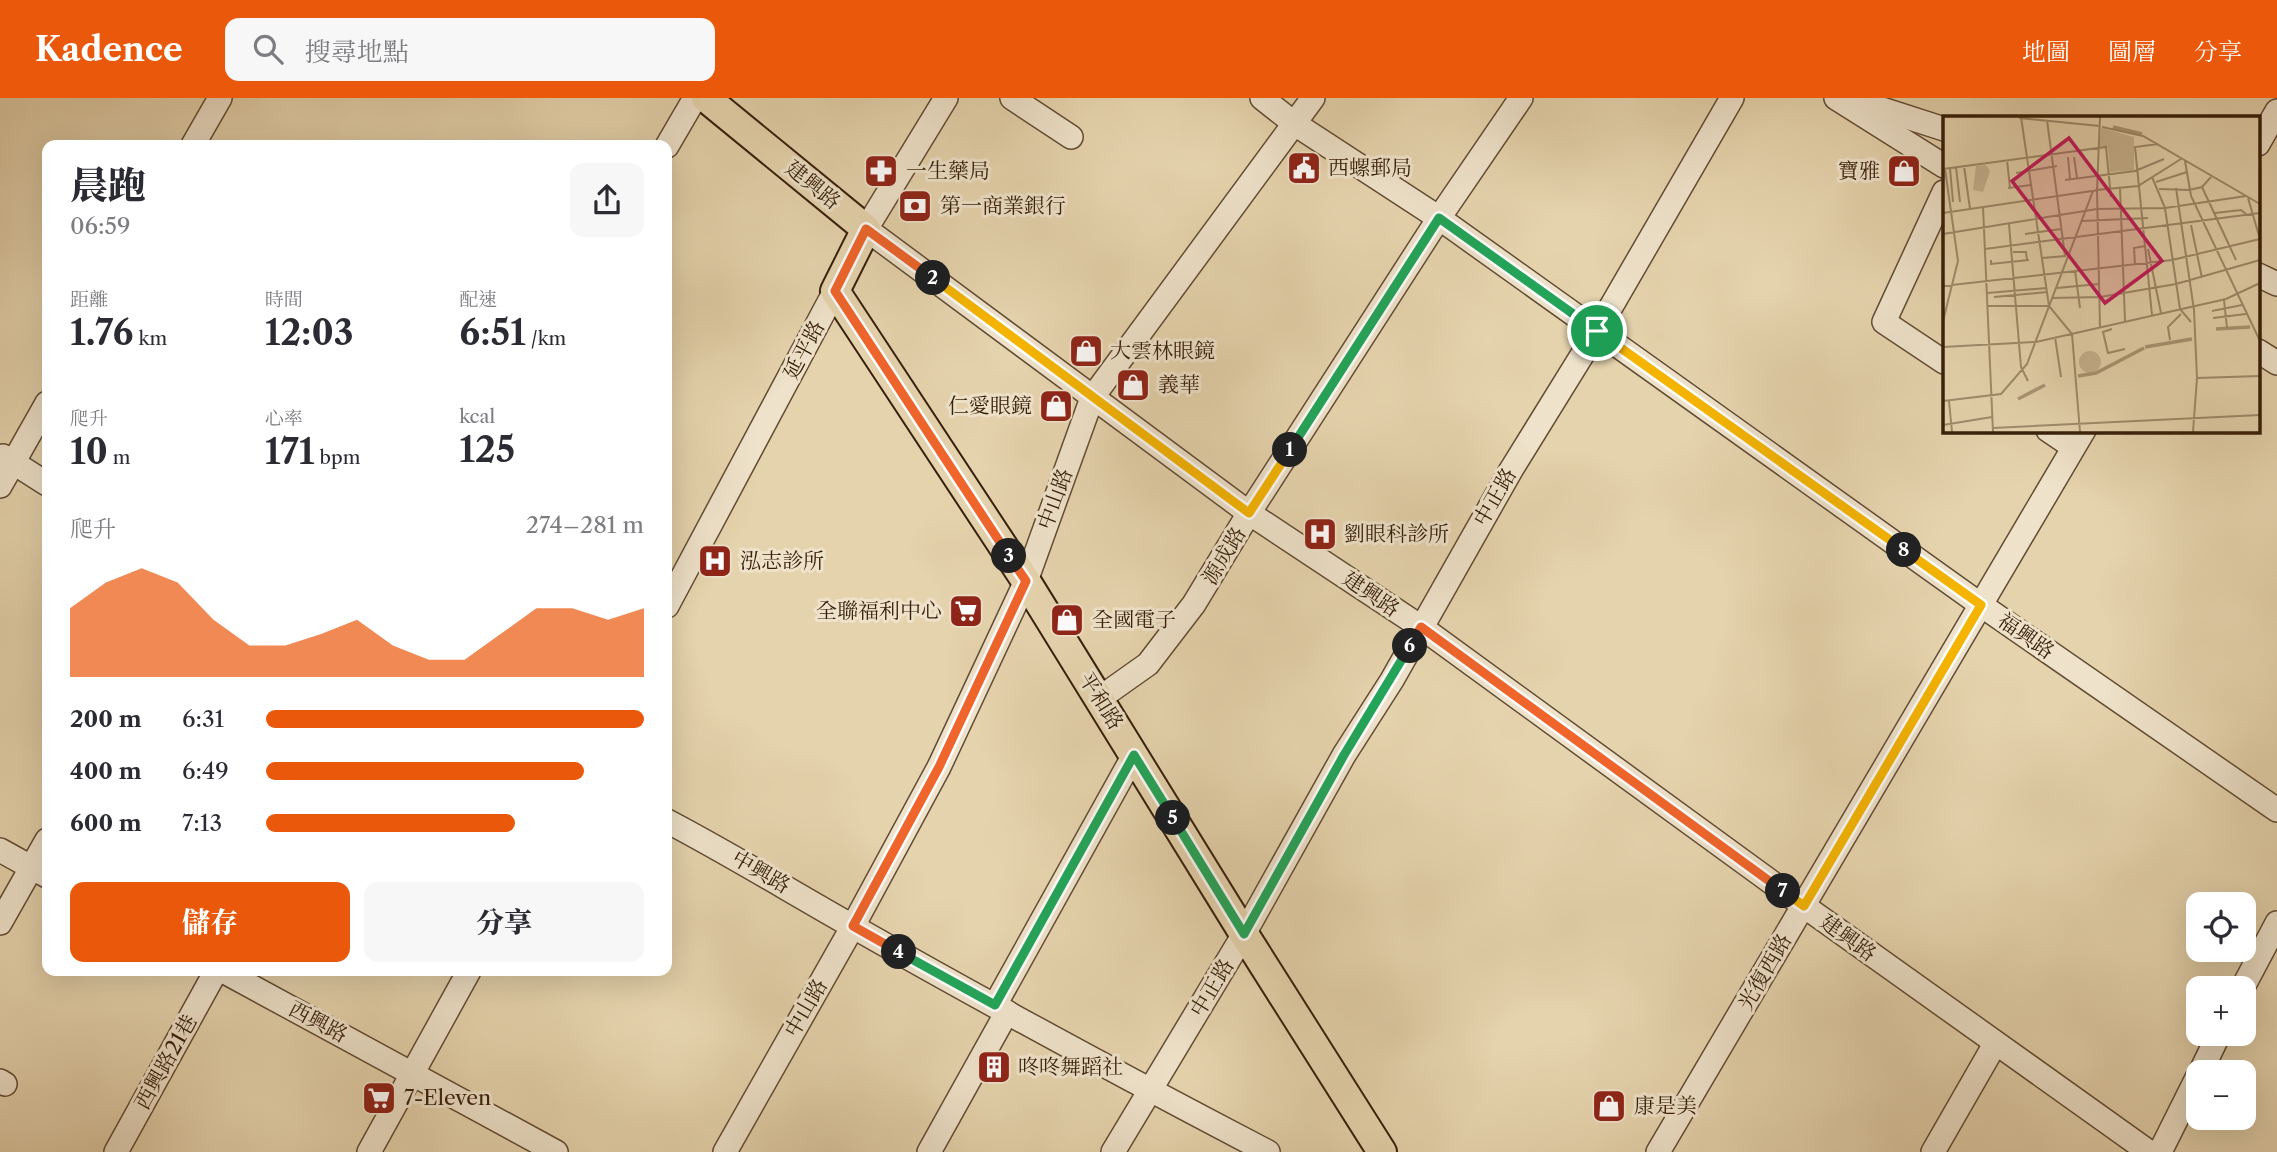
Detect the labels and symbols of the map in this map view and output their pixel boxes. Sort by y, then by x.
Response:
inset map [1943,116,2260,432]
public building icon: 西螺郵局 [1285,149,1323,187]
pharmacy icon: 一生藥局 [862,152,900,190]
shop icon: 寶雅 [1885,152,1923,190]
street label: 建興路 [781,155,846,214]
place label: 西螺郵局 [1328,155,1412,180]
place label: 一生藥局 [906,158,990,183]
place label: 寶雅 [1838,158,1880,183]
bank icon: 第一商業銀行 [896,187,934,225]
place label: 第一商業銀行 [940,193,1066,218]
pin: 2 [916,260,950,296]
pin [1567,301,1627,361]
street label: 延平路 [778,316,829,383]
shop icon: 大雲林眼鏡 [1067,332,1105,370]
place label: 大雲林眼鏡 [1110,338,1215,363]
shop icon: 義華 [1114,366,1152,404]
place label: 義華 [1158,372,1200,397]
shop icon: 仁愛眼鏡 [1037,387,1075,425]
place label: 仁愛眼鏡 [948,393,1032,418]
pin: 1 [1272,432,1308,468]
street label: 中正路 [1468,463,1521,530]
street label: 中山路 [1032,465,1077,533]
hospital icon: 劉眼科診所 [1301,515,1339,553]
place label: 劉眼科診所 [1344,521,1449,546]
street label: 源成路 [1197,522,1251,589]
pin: 8 [1886,532,1922,568]
pin: 3 [992,538,1026,574]
hospital icon: 泓志診所 [696,542,734,580]
place label: 泓志診所 [740,548,824,573]
street label: 建興路 [1338,566,1404,622]
supermarket icon: 全聯福利中心 [947,592,985,630]
place label: 全聯福利中心 [816,598,942,623]
shop icon: 全國電子 [1048,601,1086,639]
place label: 全國電子 [1092,607,1176,632]
street label: 福興路 [1993,607,2059,664]
pin: 6 [1392,628,1428,664]
street label: 平和路 [1074,667,1129,734]
pin: 5 [1156,800,1190,836]
street label: 中興路 [728,845,795,898]
pin: 7 [1766,874,1800,908]
street label: 建興路 [1815,909,1881,966]
street label: 光復西路 [1733,929,1796,1014]
pin: 4 [881,934,916,970]
street label: 中正路 [1185,954,1239,1021]
street label: 中山路 [779,974,832,1041]
street label: 西興路 [285,996,352,1047]
street label: 西興路21巷 [129,1010,202,1114]
building icon: 咚咚舞蹈社 [975,1048,1013,1086]
place label: 咚咚舞蹈社 [1018,1054,1123,1079]
supermarket icon: 7-Eleven [360,1079,398,1117]
place label: 7-Eleven [404,1085,491,1110]
shop icon: 康是美 [1590,1087,1628,1125]
place label: 康是美 [1634,1093,1697,1118]

